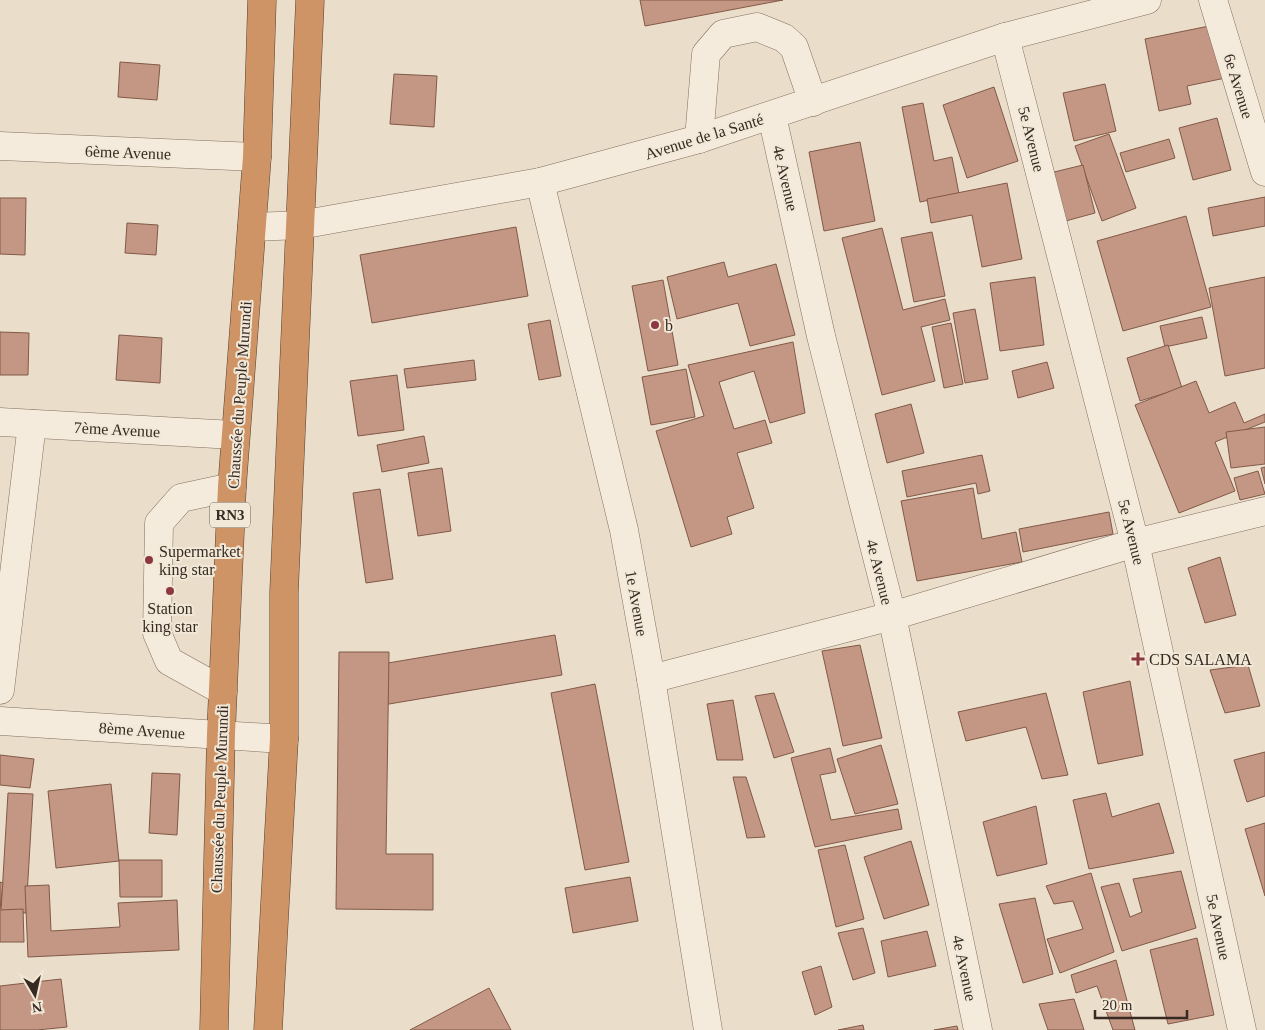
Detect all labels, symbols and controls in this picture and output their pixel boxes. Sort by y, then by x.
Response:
street label: 6e Avenue [1221,52,1256,121]
street label: 5e Avenue [1015,105,1048,174]
street label: Avenue de la Santé [643,110,765,163]
street label: 6ème Avenue [85,142,171,163]
street label: 4e Avenue [770,144,801,213]
street label: Chaussée du Peuple Murundi [224,300,256,489]
place label: b [665,317,673,334]
marker: b [649,319,661,331]
street label: 7ème Avenue [73,419,161,440]
street label: 5e Avenue [1115,498,1148,567]
road number: RN3 [210,502,250,528]
street label: 4e Avenue [863,538,896,607]
place label: Supermarket king star [159,543,241,579]
marker: Supermarket king star [143,554,155,566]
street label: 1e Avenue [622,569,651,637]
marker: Station king star [164,585,176,597]
place label: Station king star [142,600,198,636]
place label: CDS SALAMA [1149,651,1252,668]
marker: CDS SALAMA [1131,652,1145,666]
street label: Chaussée du Peuple Murundi [208,704,232,893]
street label: 8ème Avenue [98,719,186,742]
street label: 5e Avenue [1203,893,1234,962]
street label: 4e Avenue [949,934,980,1003]
north arrow [10,970,60,1020]
scale bar [1095,988,1188,1020]
text: 20 m [1102,997,1133,1013]
text: N [31,999,43,1016]

